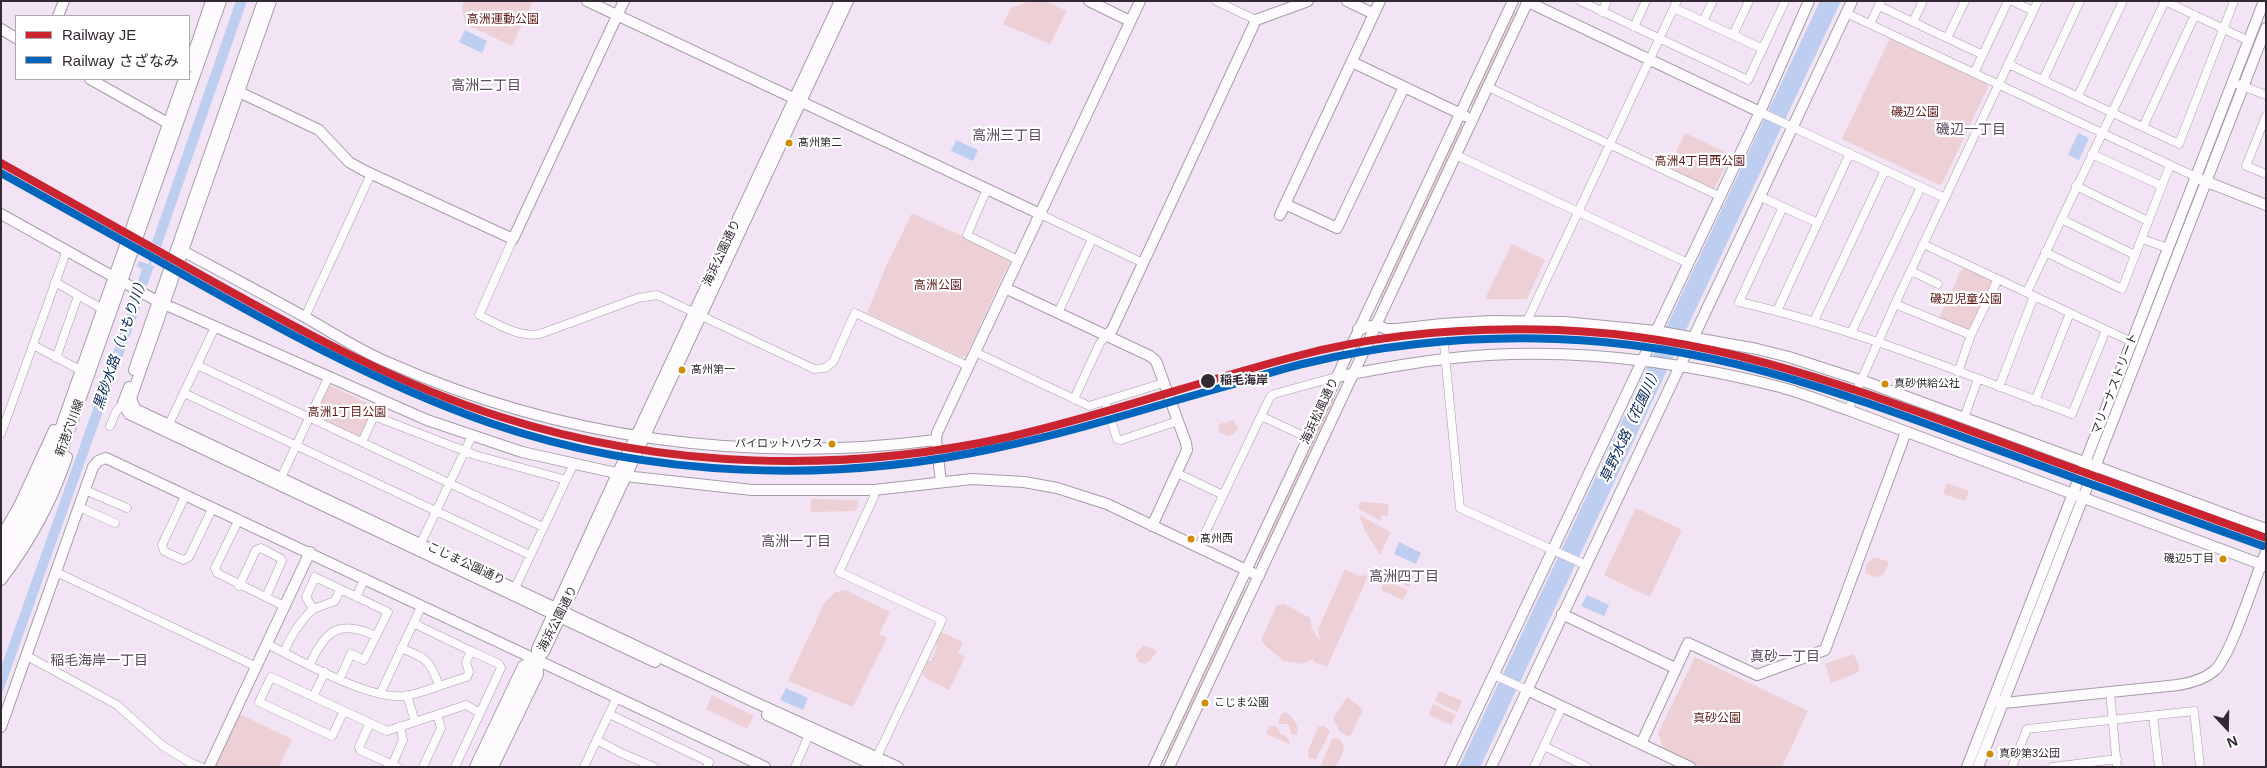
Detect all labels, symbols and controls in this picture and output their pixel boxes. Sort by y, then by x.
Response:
park label: 高洲運動公園 [467,13,539,27]
legend [15,15,190,80]
text: Railway JE [62,26,136,43]
text: Railway さざなみ [62,52,179,69]
district label: 高洲二丁目 [451,78,521,94]
park label: 磯辺公園 [1891,106,1939,120]
district label: 磯辺一丁目 [1936,122,2006,138]
district label: 高洲三丁目 [972,128,1042,144]
place label: 髙州第二 [798,136,842,150]
marker: 髙州第二 [784,138,794,148]
park label: 高洲4丁目西公園 [1655,155,1745,169]
street label: 海浜公園通り [700,217,744,289]
water label: 黒砂水路（いもり川） [90,274,152,412]
park label: 高洲公園 [914,279,962,293]
park label: 磯辺児童公園 [1930,293,2002,307]
street label: マリーナストリート [2089,331,2141,437]
place label: 髙州第一 [691,363,735,377]
water label: 草野水路（花園川） [1597,364,1665,486]
marker: 髙州第一 [677,365,687,375]
marker: 稲毛海岸 [1199,372,1217,390]
place label: 稲毛海岸 [1220,374,1268,388]
street label: 海浜松風通り [1298,375,1342,447]
place label: 真砂供給公社 [1894,377,1960,391]
marker: 真砂供給公社 [1880,379,1890,389]
street label: 新港穴川線 [53,397,87,459]
park label: 高洲1丁目公園 [308,406,386,420]
place label: パイロットハウス [735,437,823,451]
marker: パイロットハウス [827,439,837,449]
place label: 髙州西 [1200,532,1233,546]
district label: 高洲一丁目 [761,534,831,550]
marker: 髙州西 [1186,534,1196,544]
street label: こじま公園通り [425,540,507,588]
place label: 磯辺5丁目 [2164,552,2214,566]
marker: 磯辺5丁目 [2218,554,2228,564]
district label: 高洲四丁目 [1369,569,1439,585]
street label: 海浜公園通り [535,584,581,654]
district label: 真砂一丁目 [1750,649,1820,665]
district label: 稲毛海岸一丁目 [50,653,148,669]
place label: こじま公園 [1214,696,1269,710]
marker: こじま公園 [1200,698,1210,708]
north arrow [2202,703,2252,753]
park label: 真砂公園 [1693,712,1741,726]
text: N [2225,733,2240,751]
place label: 真砂第3公団 [1999,747,2060,761]
marker: 真砂第3公団 [1985,749,1995,759]

